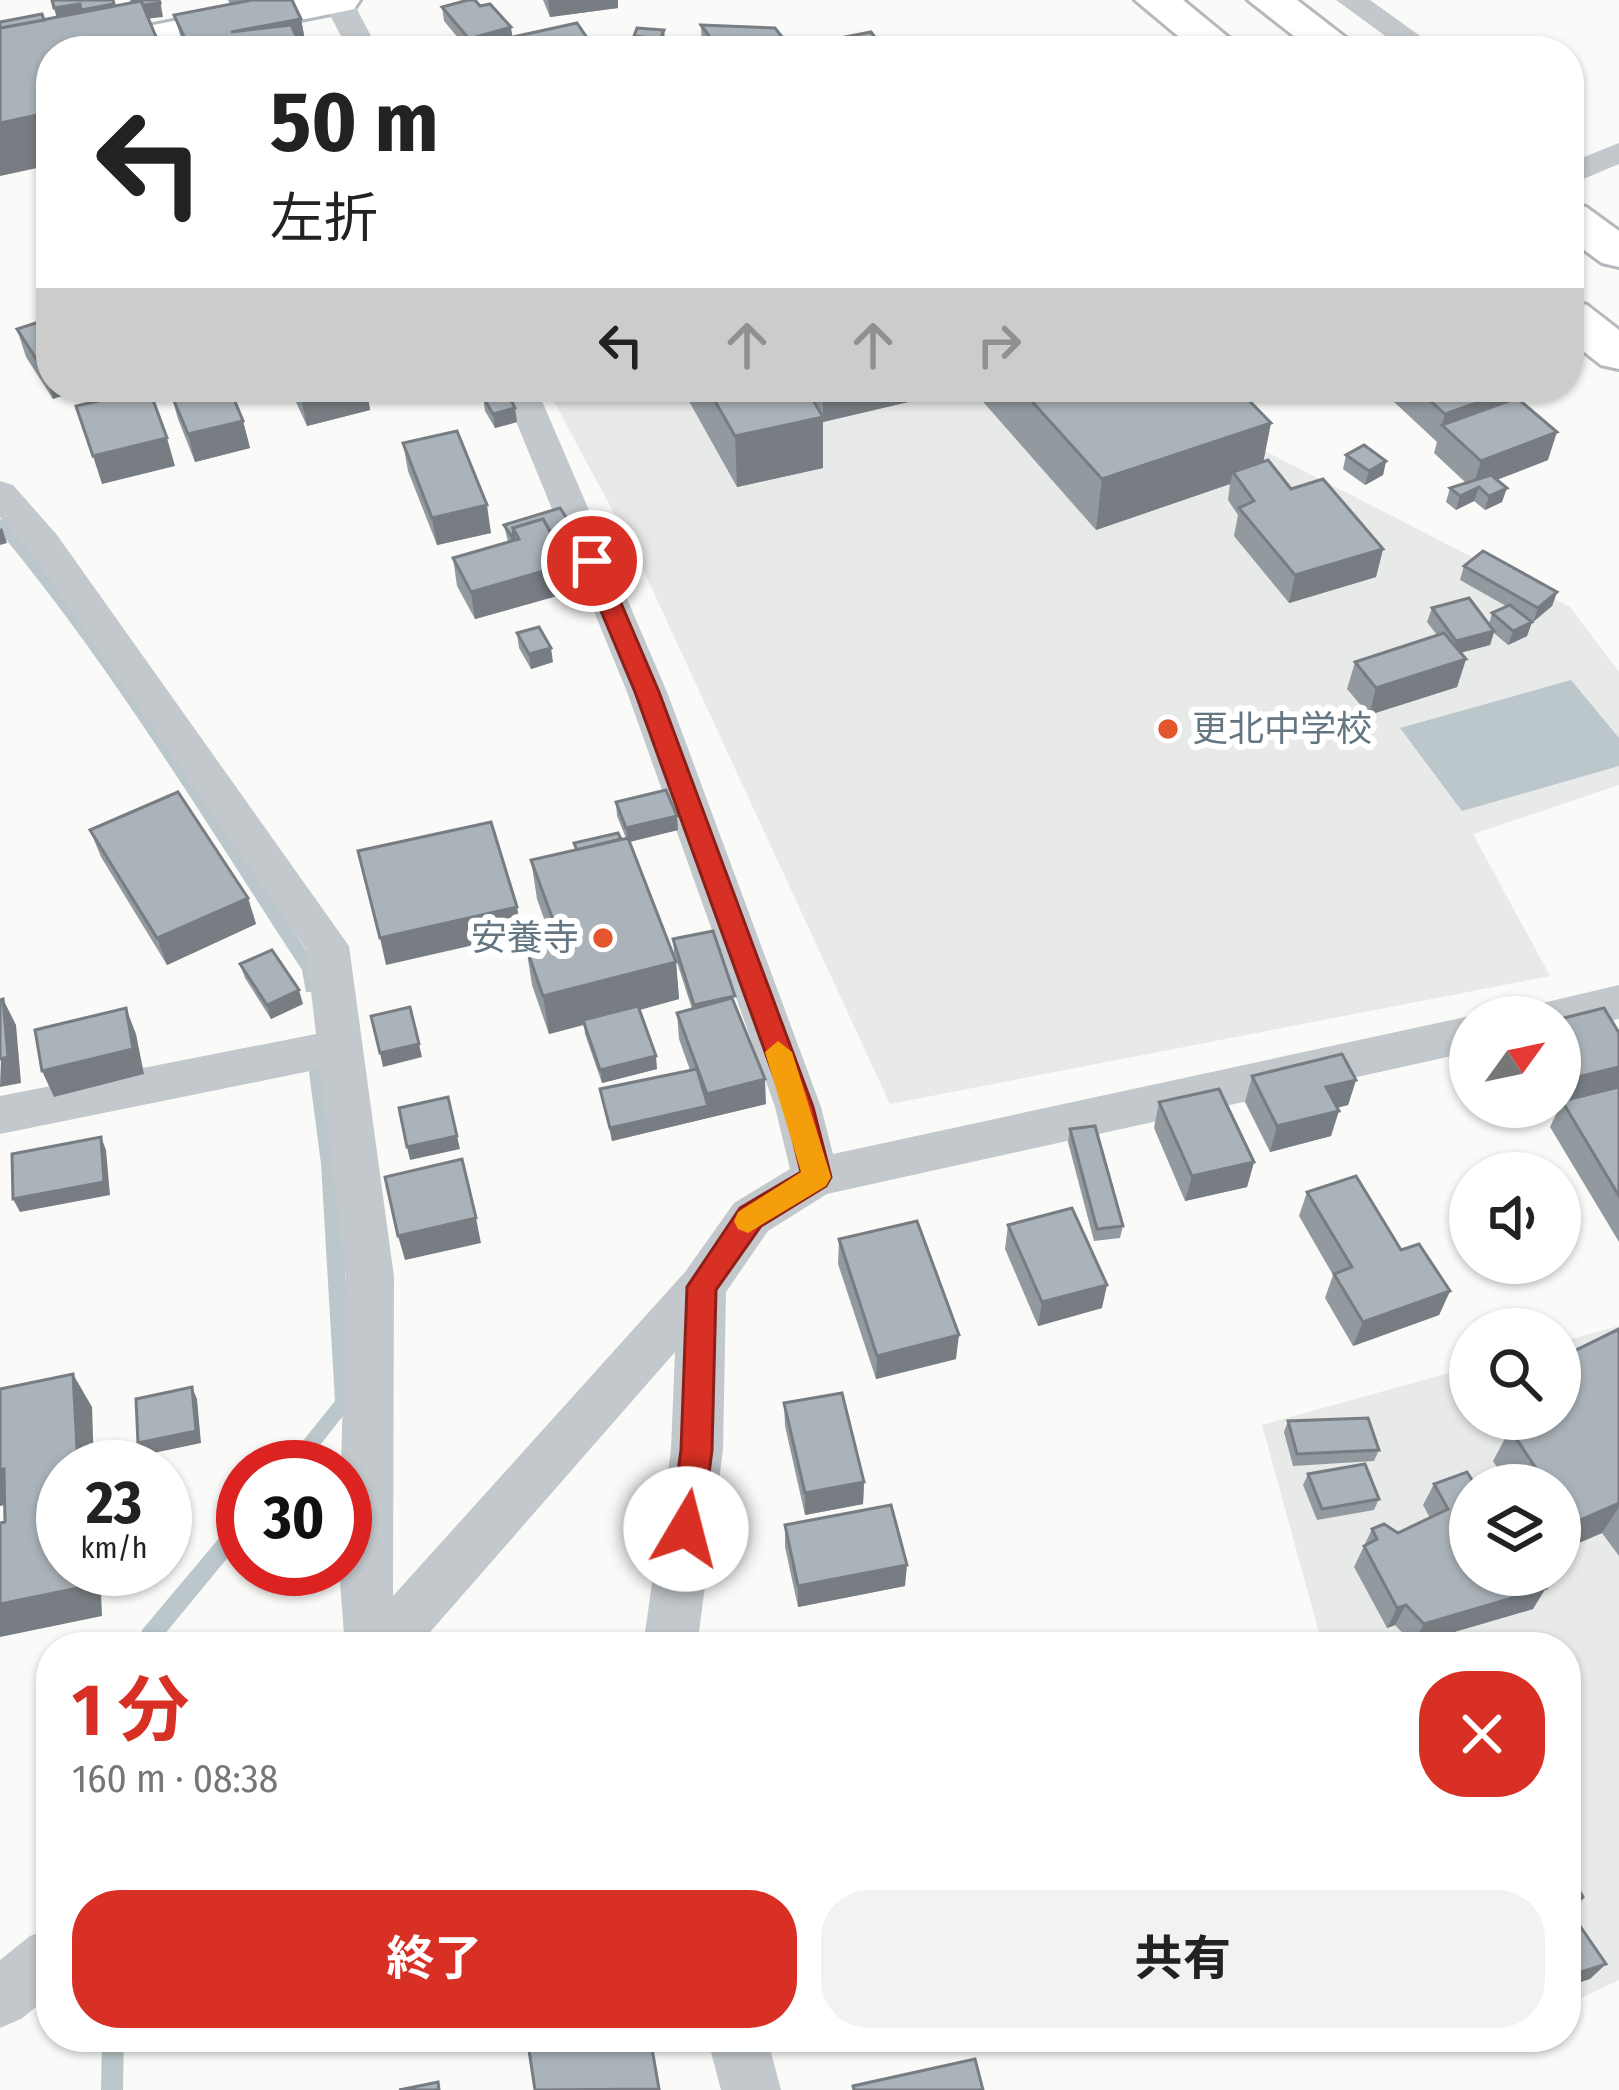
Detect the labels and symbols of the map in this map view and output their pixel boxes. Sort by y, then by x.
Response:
pin [541,510,643,612]
place label: 更北中学校 [1192,707,1372,751]
marker: 更北中学校 [1155,716,1181,742]
place label: 安養寺 [471,916,579,960]
marker: 安養寺 [590,925,616,951]
north arrow [1449,996,1581,1128]
speed limit sign: 30 [216,1440,372,1596]
position arrow [623,1466,749,1592]

